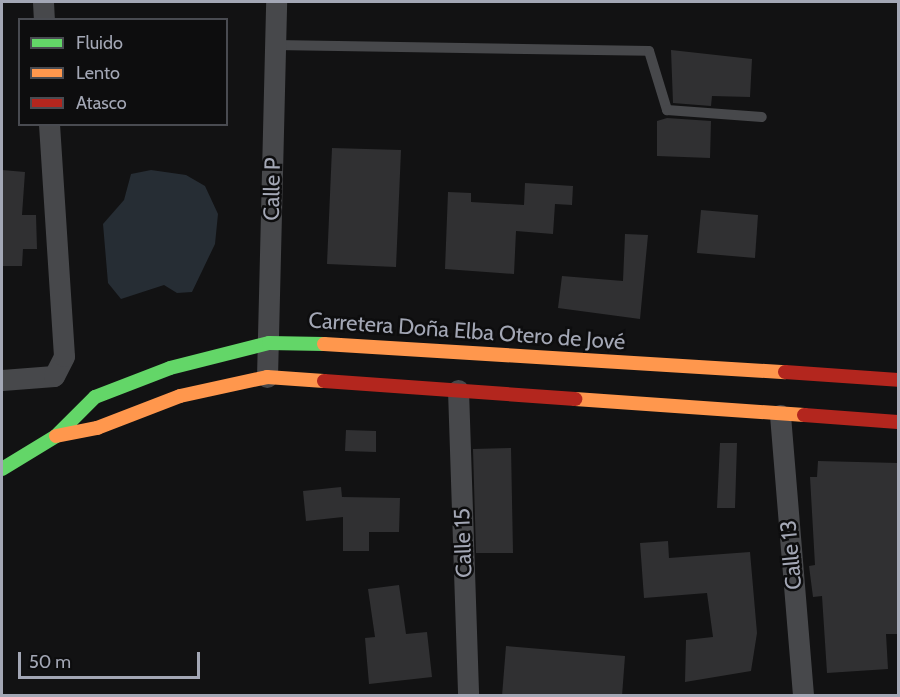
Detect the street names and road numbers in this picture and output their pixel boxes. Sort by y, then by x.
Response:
street label: Calle P [258,157,286,221]
street label: Carretera Doña Elba Otero de Jové [308,307,626,355]
street label: Calle 15 [449,508,477,578]
street label: Calle 13 [775,519,807,591]

